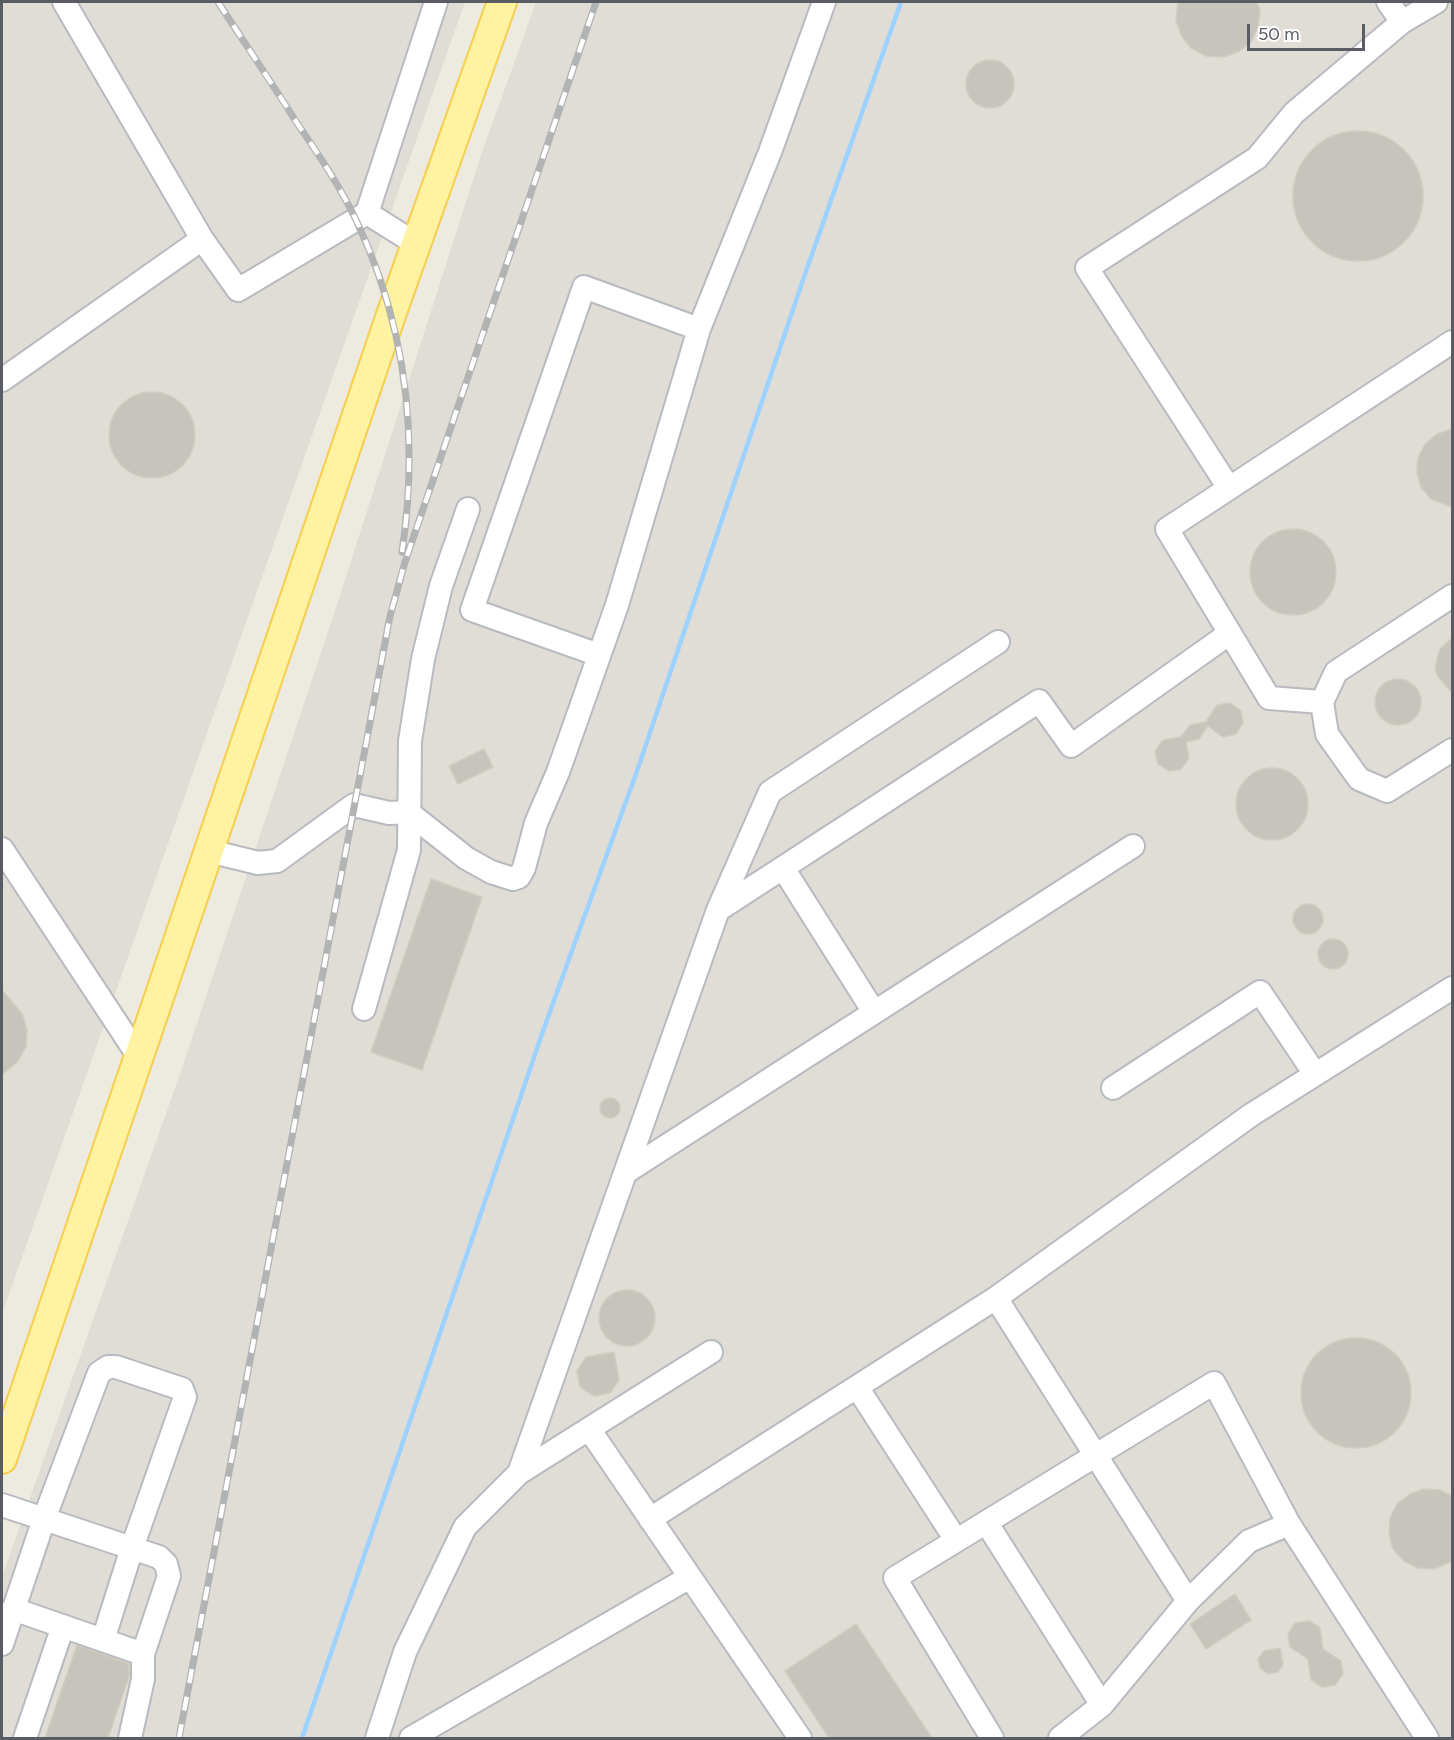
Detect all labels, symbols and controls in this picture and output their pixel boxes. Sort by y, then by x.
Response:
scale bar [1250,12,1368,50]
text: 50 m [1258,23,1300,45]

